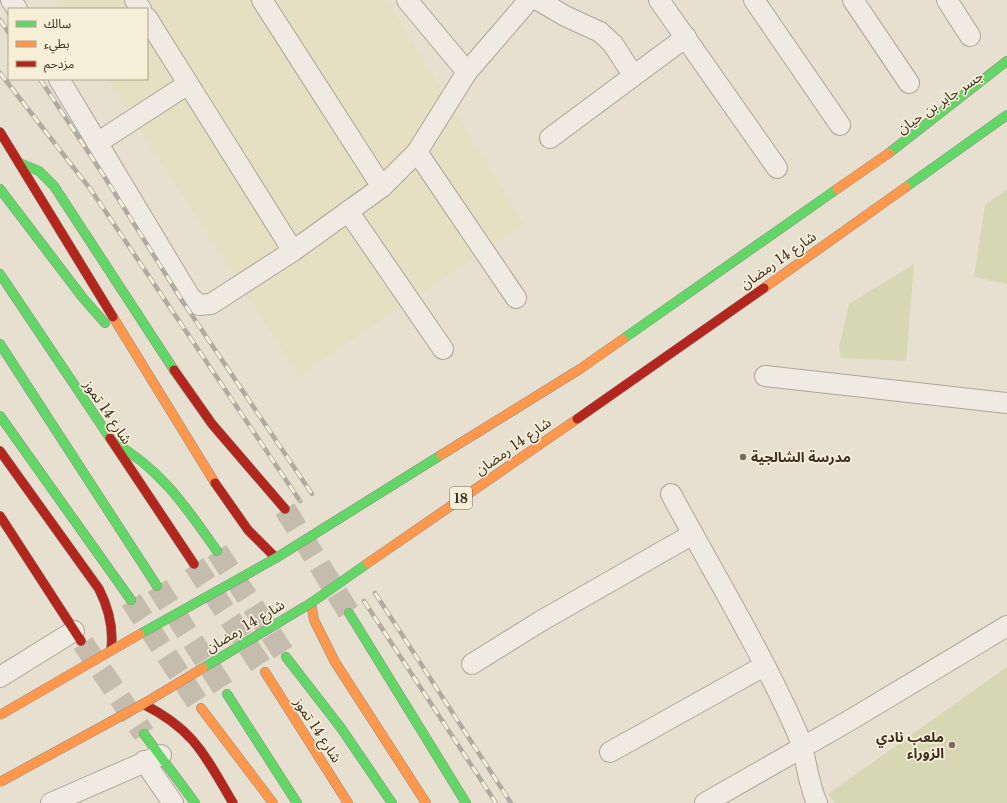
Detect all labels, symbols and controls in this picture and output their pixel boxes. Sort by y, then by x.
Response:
legend [8,8,148,80]
text: سالك [44,16,71,31]
text: بطيء [44,36,70,54]
text: مزدحم [44,56,74,73]
street label: جسر جابر بن حيان [893,66,987,138]
street label: شارع 14 رمضان [737,227,821,294]
street label: شارع 14 تموز [78,376,136,449]
street label: شارع 14 رمضان [472,413,556,480]
place label: مدرسة الشالجية [751,448,851,466]
marker: مدرسة الشالجية [738,452,748,462]
road number: 18 [450,487,472,509]
street label: شارع 14 رمضان [202,595,289,658]
street label: شارع 14 تموز [288,693,346,767]
place label: ملعب نادي الزوراء [876,728,944,762]
marker: ملعب نادي الزوراء [947,740,957,750]

